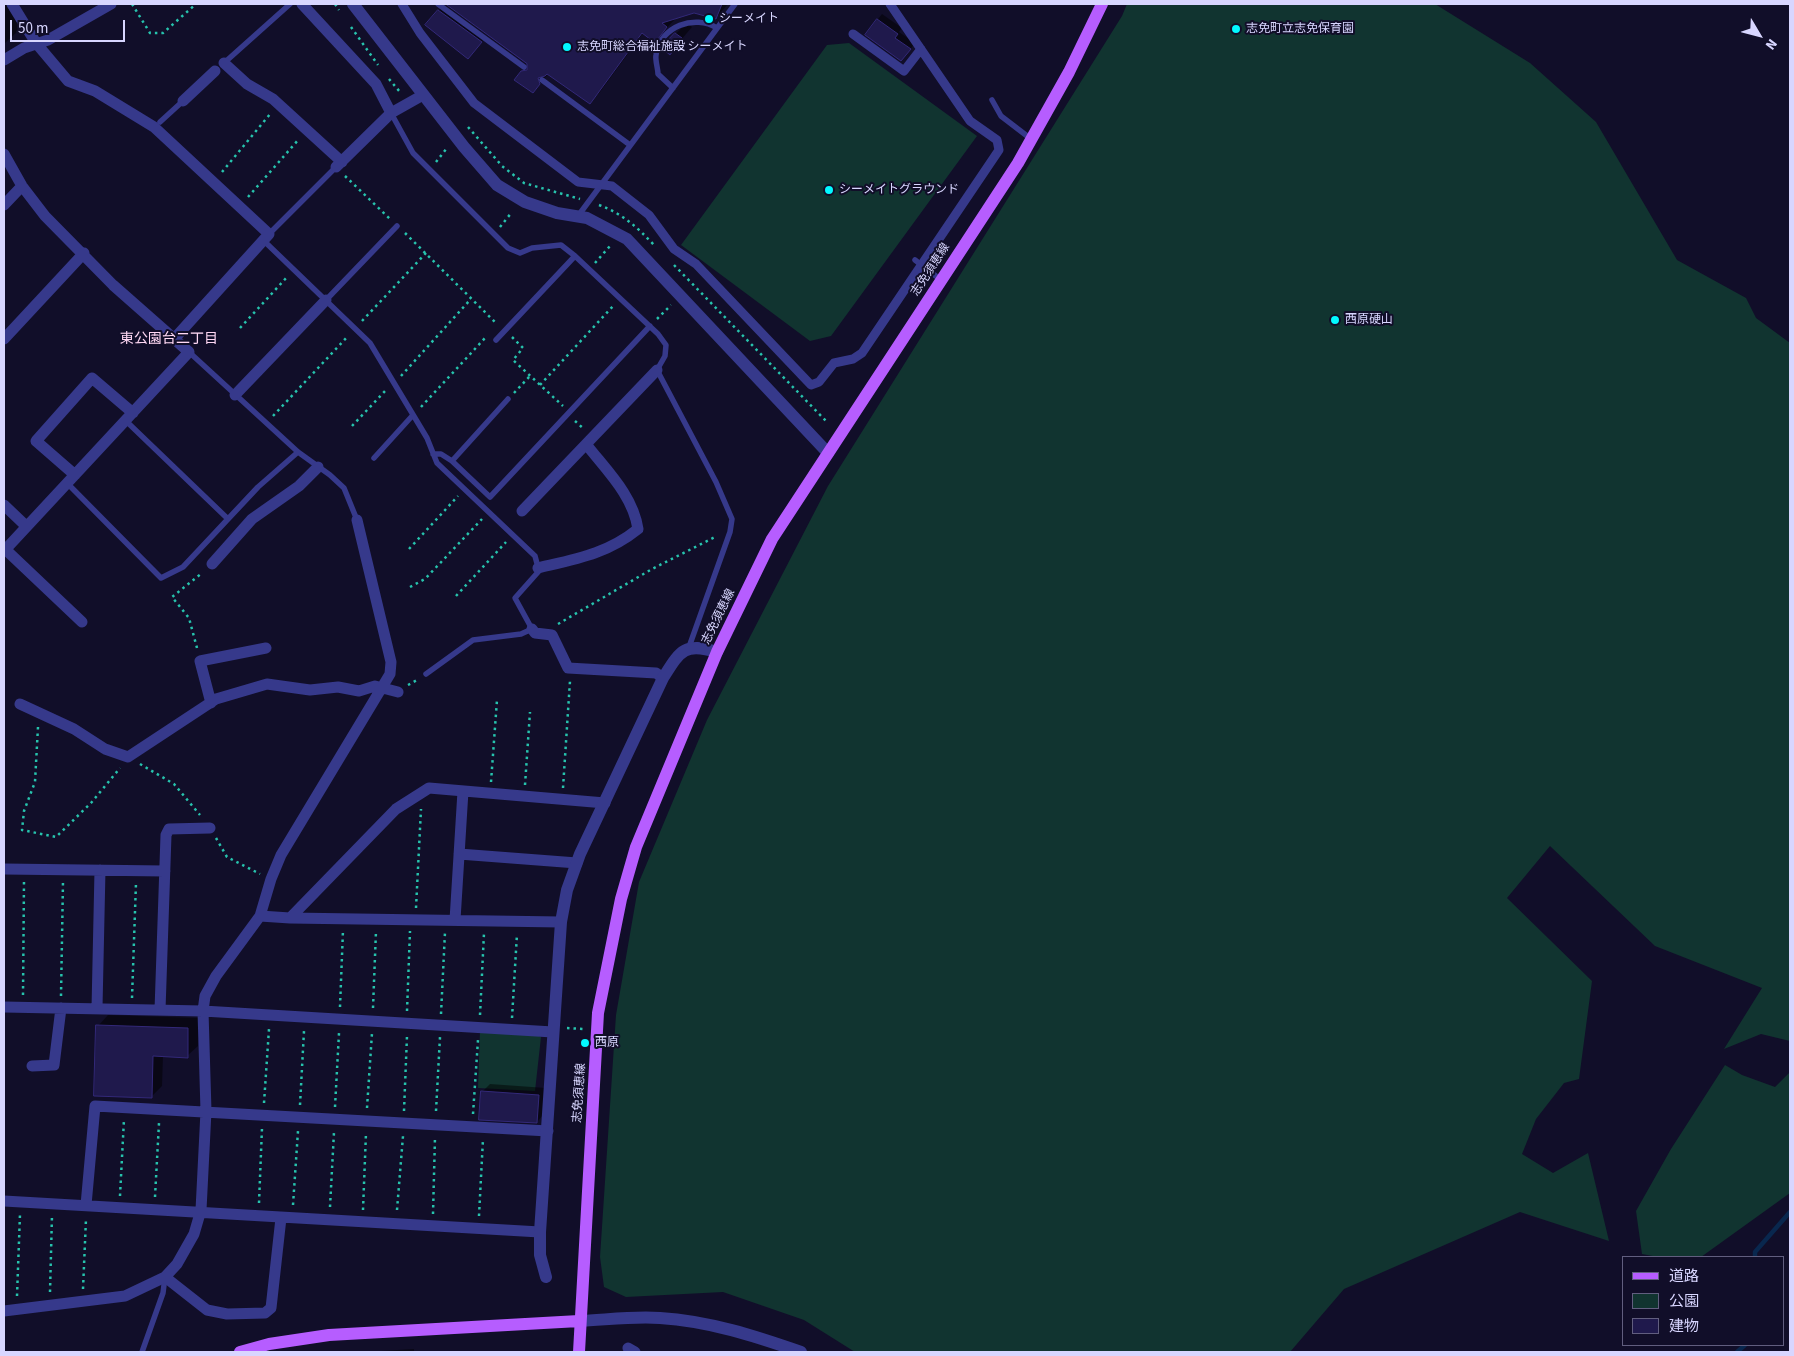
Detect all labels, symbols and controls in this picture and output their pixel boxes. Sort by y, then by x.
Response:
scale bar [12,10,128,42]
north arrow [1734,10,1784,60]
place label: シーメイト [719,12,779,26]
marker: シーメイト [703,13,715,25]
text: 50 m [18,18,48,39]
place label: 志免町立志免保育園 [1246,22,1354,36]
marker: 志免町立志免保育園 [1230,23,1242,35]
text: N [1760,34,1782,54]
place label: 志免町総合福祉施設 シーメイト [577,40,747,54]
marker: 志免町総合福祉施設 シーメイト [561,41,573,53]
place label: シーメイトグラウンド [839,183,959,197]
marker: シーメイトグラウンド [823,184,835,196]
street label: 志免須恵線 [909,241,953,299]
place label: 西原硬山 [1345,313,1393,327]
marker: 西原硬山 [1329,314,1341,326]
district label: 東公園台二丁目 [120,332,218,348]
street label: 志免須恵線 [699,587,739,647]
place label: 西原 [595,1036,619,1050]
marker: 西原 [579,1037,591,1049]
street label: 志免須恵線 [571,1063,589,1123]
legend [1622,1256,1784,1346]
text: 道路 [1669,1266,1699,1287]
text: 公園 [1669,1291,1699,1312]
text: 建物 [1669,1316,1699,1337]

